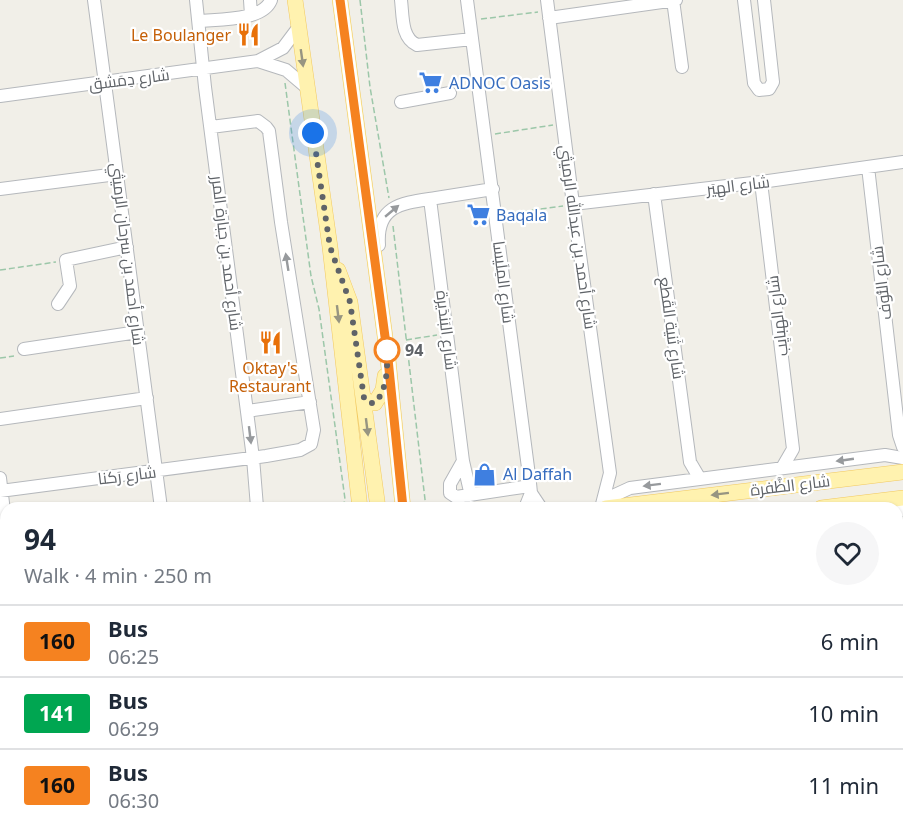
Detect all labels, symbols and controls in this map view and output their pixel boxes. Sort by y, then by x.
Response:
restaurant icon: Le Boulanger [236,22,262,48]
place label: Le Boulanger [131,24,231,46]
one-way arrow [298,49,307,68]
street label: شارع دِمَشق [87,63,171,96]
supermarket icon: ADNOC Oasis [418,70,444,96]
place label: ADNOC Oasis [449,72,551,94]
your location [298,118,328,148]
street label: شارع أحمد بن عبدالله الرميثي [551,143,602,331]
street label: شارع أحمد بن سرحان الرميثي [103,161,150,347]
street label: شارع الهِيَر [704,170,771,201]
street label: شارع أحمد بن جبارة المرر [205,173,247,332]
supermarket icon: Baqala [465,202,491,228]
place label: Baqala [496,204,547,226]
one-way arrow [384,205,399,218]
street label: شارع المِلَيسا [487,240,520,325]
street label: شارع النُّوف [866,245,897,321]
one-way arrow [283,252,292,271]
street label: شارع الهِبايِب [761,274,794,358]
street label: شارع ثَنية القَطع [653,275,690,381]
street label: شارع البَندَيرة [430,289,463,371]
one-way arrow [333,304,342,323]
restaurant icon: Oktay's Restaurant [257,330,283,356]
marker: 94 [374,337,400,363]
place label: 94 [405,339,423,361]
place label: Oktay's Restaurant [229,357,311,397]
one-way arrow [363,418,372,437]
one-way arrow [245,425,255,444]
one-way arrow [836,456,855,465]
street label: شارع رَكنا [96,460,158,490]
shop icon: Al Daffah [472,461,498,487]
place label: Al Daffah [503,463,572,485]
street label: شارع الظَّفرة [749,469,831,502]
one-way arrow [642,481,661,490]
one-way arrow [710,489,729,499]
text: 94 [24,520,56,558]
button: heart [816,522,879,585]
text: Walk · 4 min · 250 m [24,562,212,589]
text: Bus [108,613,148,643]
text: 6 min [821,626,879,656]
text: 160 [39,627,75,655]
text: 06:25 [108,643,159,670]
text: Bus [108,685,148,715]
text: 10 min [808,698,879,728]
text: 141 [39,699,75,727]
text: 06:29 [108,715,159,742]
text: Bus [108,757,148,787]
text: 11 min [808,770,879,800]
text: 160 [39,771,75,799]
text: 06:30 [108,787,159,814]

